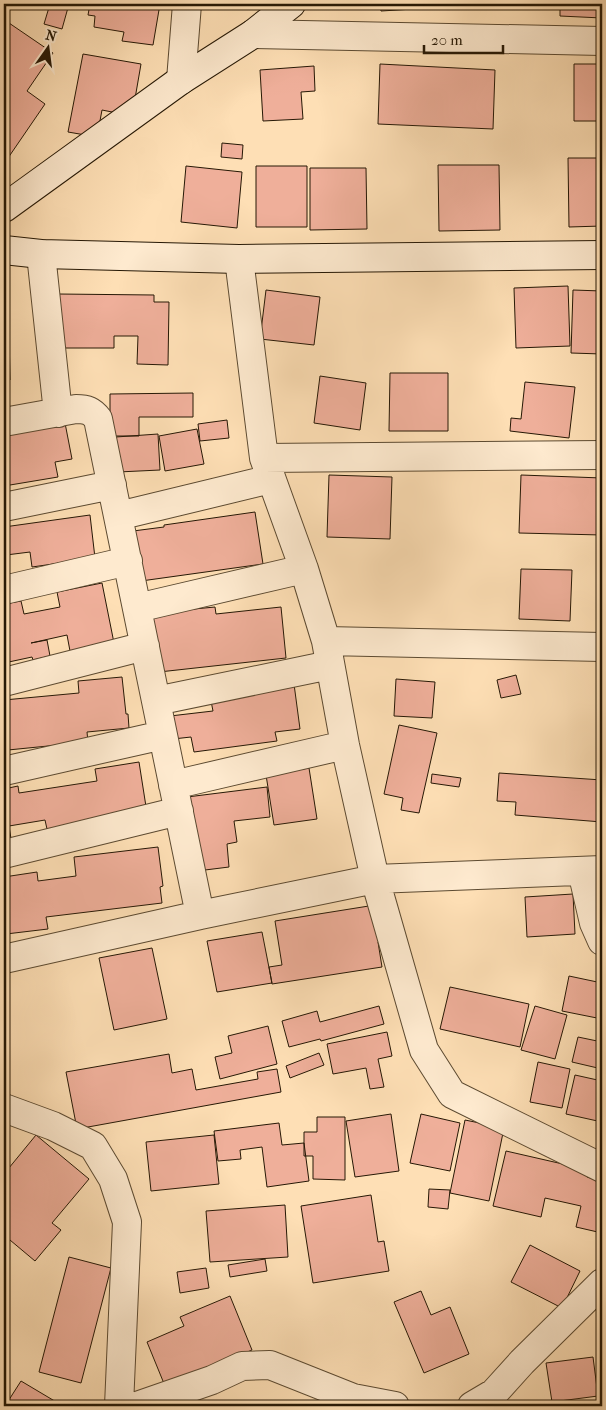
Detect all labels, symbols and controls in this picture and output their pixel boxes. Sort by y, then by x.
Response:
north arrow [22,22,72,72]
scale bar [424,22,502,54]
text: N [44,26,59,45]
text: 20 m [431,31,463,49]

